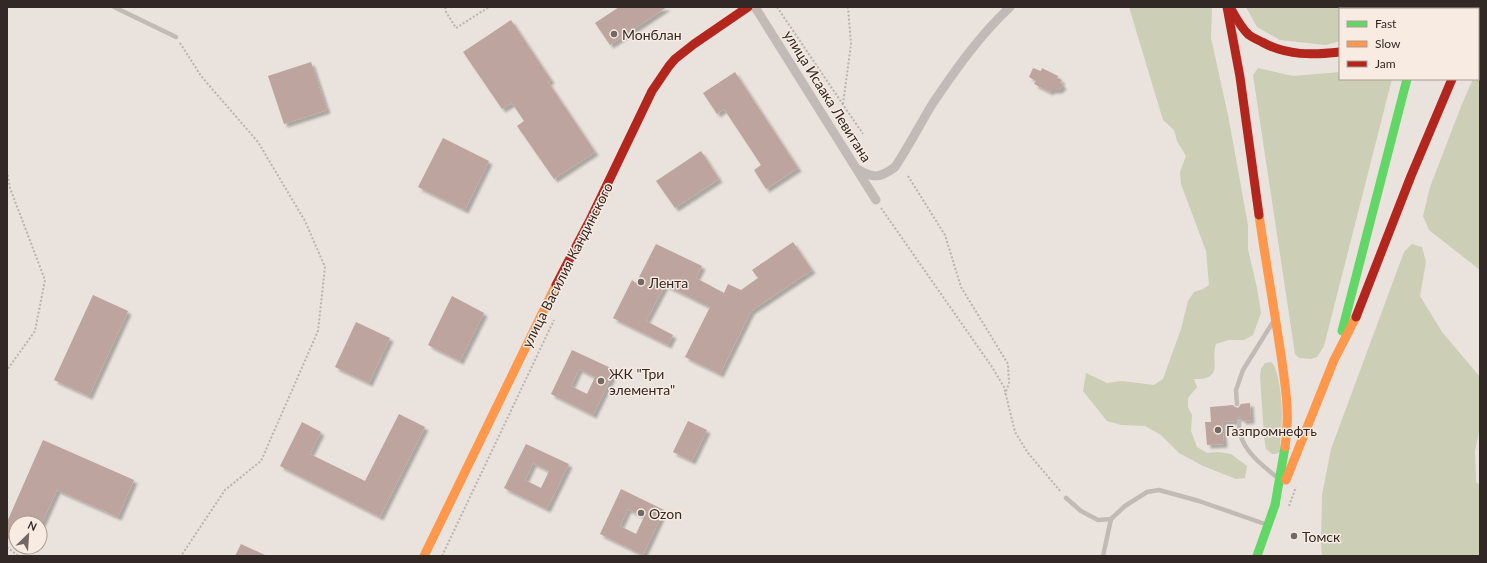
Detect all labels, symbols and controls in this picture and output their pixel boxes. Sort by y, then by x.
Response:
legend [1339,8,1479,80]
text: Fast [1375,16,1397,31]
place label: Монблан [622,26,682,43]
street label: улица Исаака Левитана [781,27,875,165]
marker: Монблан [609,29,619,39]
text: Slow [1375,36,1401,51]
text: Jam [1375,56,1396,71]
street label: улица Василия Кандинского [518,180,616,350]
place label: Лента [648,274,688,291]
marker: Лента [636,277,646,287]
place label: ЖК "Три элемента" [609,365,675,398]
marker: ЖК "Три элемента" [596,376,606,386]
place label: Газпромнефть [1226,422,1317,439]
marker: Газпромнефть [1213,425,1223,435]
place label: Ozon [649,505,682,522]
marker: Ozon [636,508,646,518]
north arrow [8,515,48,555]
text: N [26,518,39,533]
place label: Томск [1302,528,1341,545]
marker: Томск [1289,531,1299,541]

